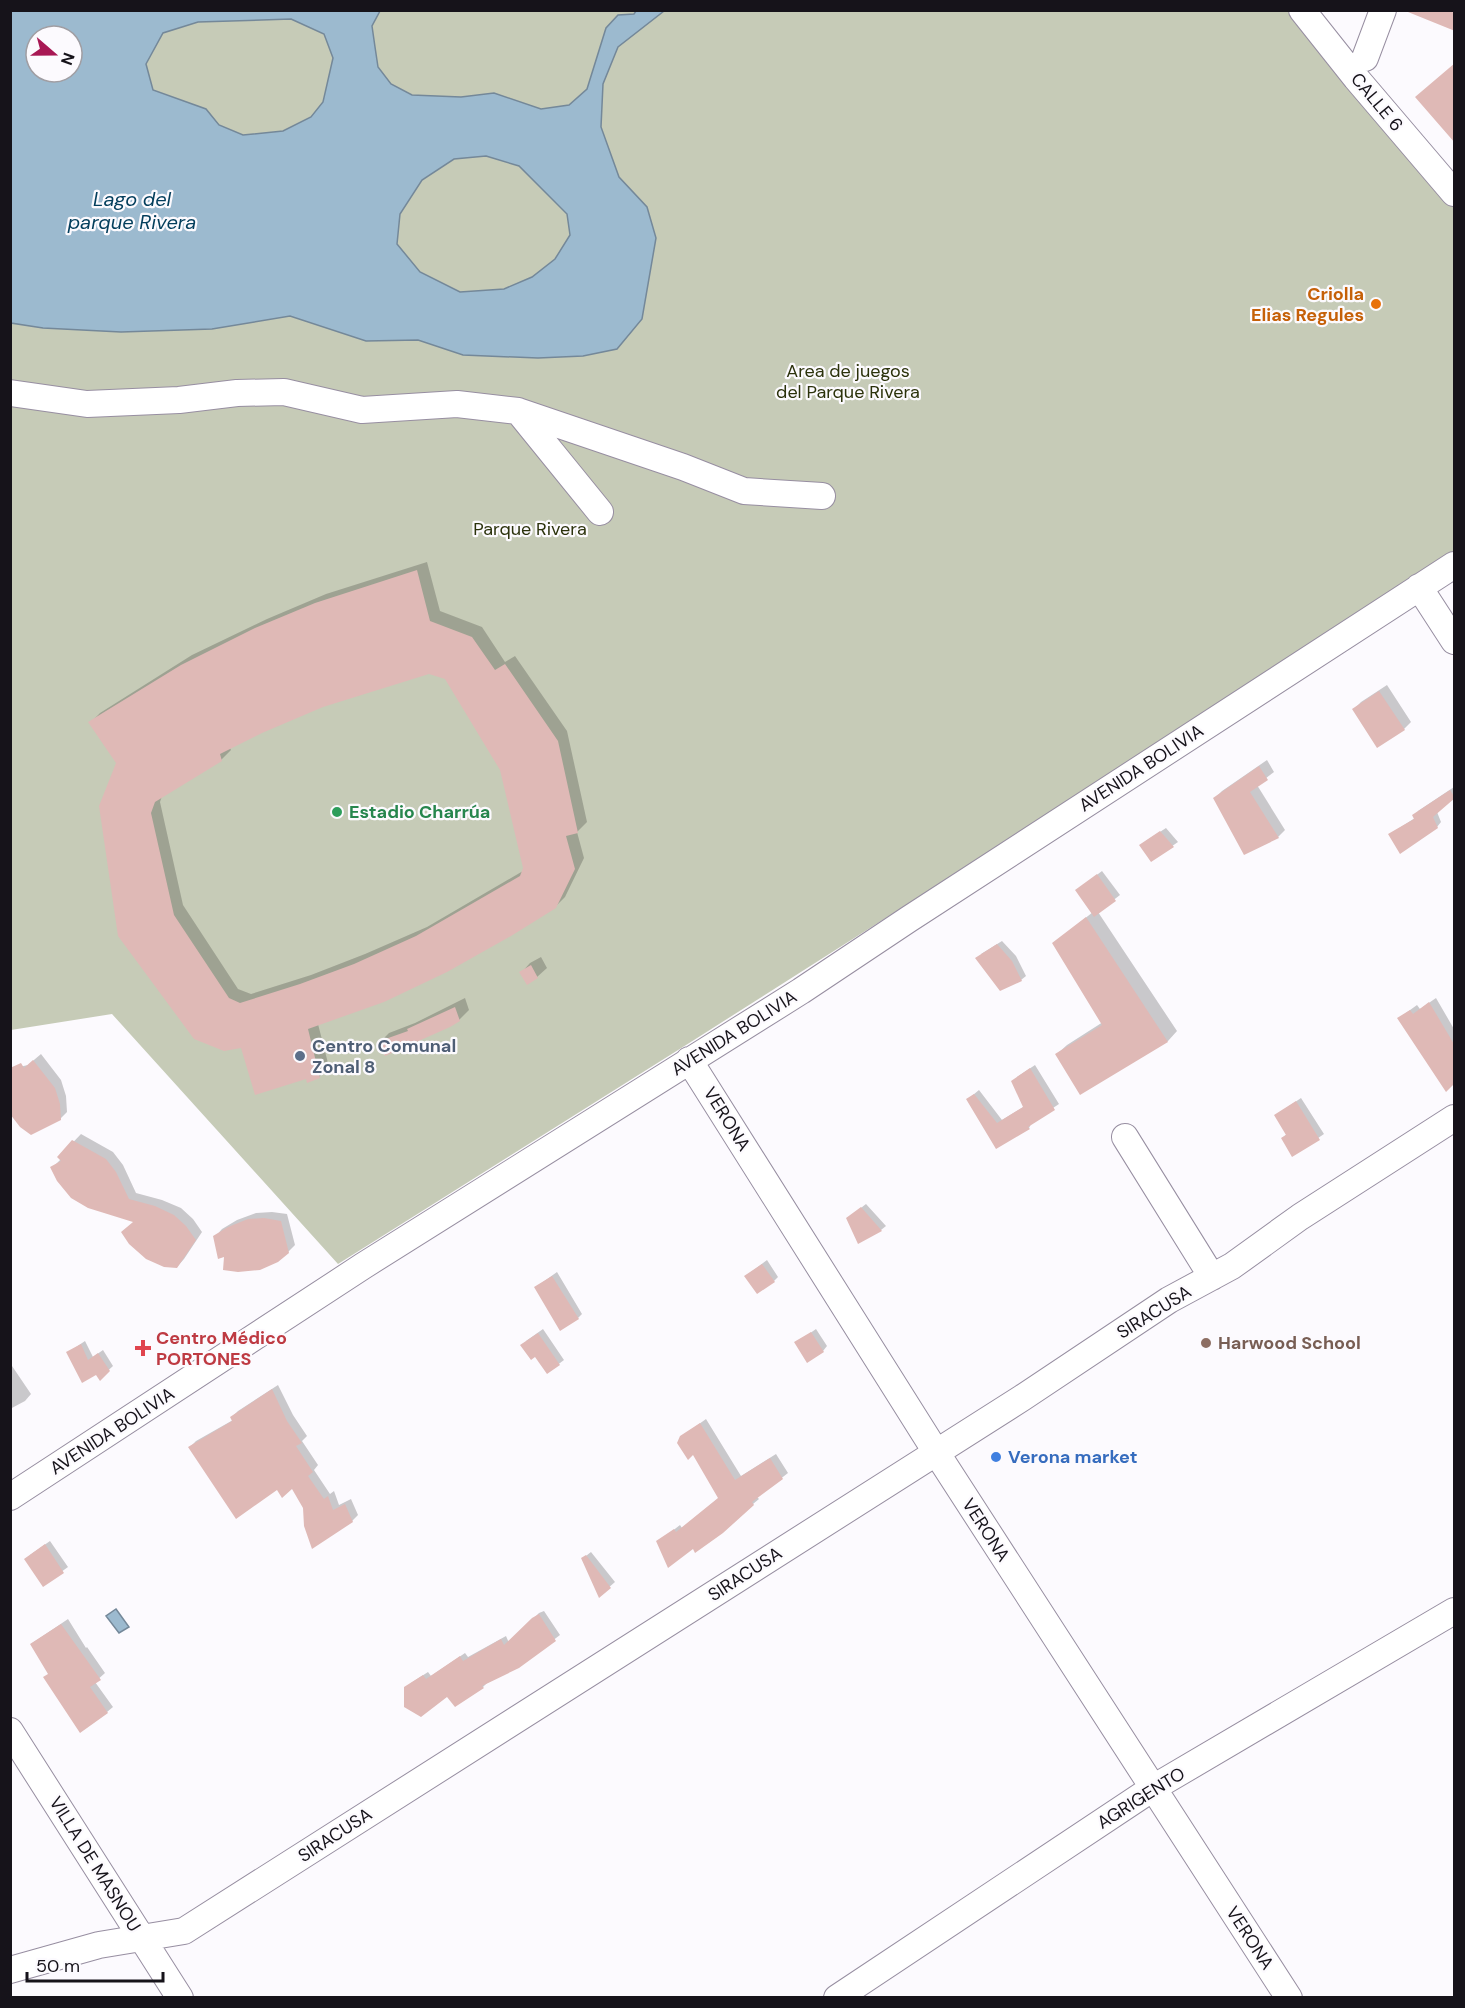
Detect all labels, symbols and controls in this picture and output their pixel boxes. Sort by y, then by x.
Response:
north arrow [24,24,84,84]
text: N [56,50,79,68]
street label: CALLE 6 [1345,68,1409,136]
water label: Lago del parque Rivera [67,186,196,235]
place label: Criolla Elias Regules [1251,282,1364,327]
marker: Criolla Elias Regules [1369,297,1383,311]
park label: Area de juegos del Parque Rivera [776,359,920,404]
park label: Parque Rivera [473,517,587,541]
street label: AVENIDA BOLIVIA [1074,719,1208,817]
place label: Estadio Charrúa [349,800,490,824]
marker: Estadio Charrúa [330,805,344,819]
street label: AVENIDA BOLIVIA [667,985,801,1081]
place label: Centro Comunal Zonal 8 [312,1034,456,1079]
marker: Centro Comunal Zonal 8 [293,1049,307,1063]
street label: VERONA [698,1082,756,1156]
street label: SIRACUSA [1112,1280,1196,1344]
place label: Centro Médico PORTONES [156,1326,287,1371]
place label: Harwood School [1218,1331,1361,1355]
marker: Harwood School [1199,1336,1213,1350]
marker: Centro Médico PORTONES [134,1339,152,1357]
street label: AVENIDA BOLIVIA [45,1382,179,1480]
place label: Verona market [1008,1445,1138,1469]
marker: Verona market [989,1450,1003,1464]
street label: VERONA [957,1494,1015,1566]
street label: SIRACUSA [703,1541,787,1607]
street label: AGRIGENTO [1092,1761,1190,1835]
street label: VILLA DE MASNOU [44,1792,146,1936]
street label: SIRACUSA [293,1802,377,1868]
street label: VERONA [1221,1902,1279,1974]
scale bar [27,1945,164,1983]
text: 50 m [36,1954,80,1978]

